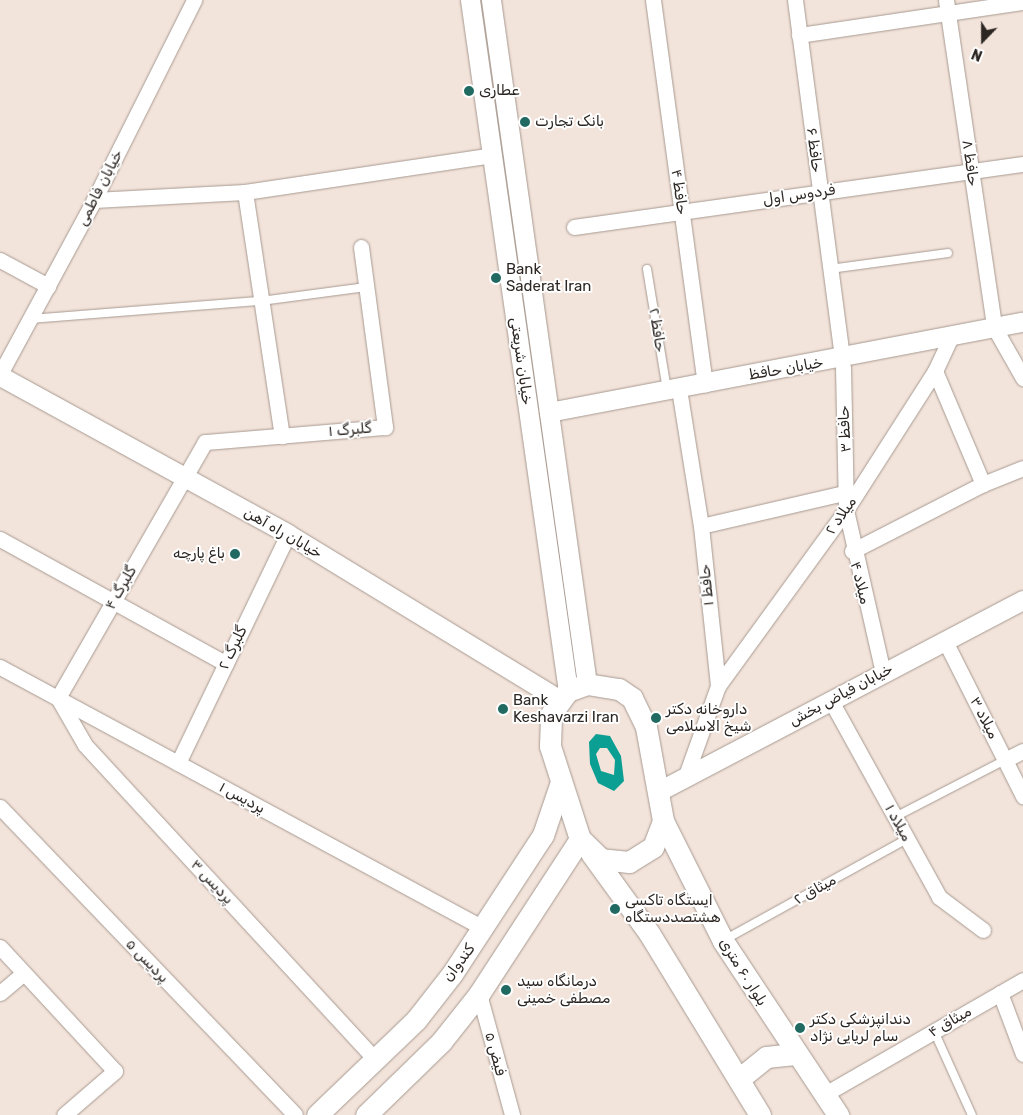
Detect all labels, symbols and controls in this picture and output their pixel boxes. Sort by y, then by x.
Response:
north arrow [958,15,1008,65]
text: N [969,45,985,64]
place label: عطاری [479,82,520,100]
marker: عطاری [463,85,475,97]
place label: بانک تجارت [535,113,604,131]
marker: بانک تجارت [519,116,531,128]
street label: حافظ ۶ [802,127,826,173]
street label: حافظ ۸ [958,139,982,187]
street label: خیابان فاطمی [73,147,127,229]
street label: حافظ ۴ [667,168,691,216]
street label: فردوس اول [762,181,836,209]
place label: Bank Saderat Iran [506,260,591,295]
marker: Bank Saderat Iran [490,272,502,284]
street label: حافظ ۲ [645,307,669,353]
street label: خیابان شریعتی [506,316,536,406]
street label: خیابان حافظ [747,354,825,384]
street label: حافظ ۳ [835,405,855,453]
street label: گلبرگ ۱ [328,419,372,441]
street label: میلاد ۲ [822,494,860,538]
street label: خیابان راه آهن [241,503,325,563]
place label: باغ پارچه [173,545,225,563]
marker: باغ پارچه [229,548,241,560]
street label: میلاد ۴ [846,560,874,606]
street label: گلبرگ ۴ [101,563,141,613]
street label: حافظ ۱ [696,563,718,607]
street label: گلبرگ ۲ [215,623,251,673]
street label: خیابان فیاض بخش [786,660,896,730]
place label: Bank Keshavarzi Iran [513,691,619,726]
street label: میلاد ۳ [966,694,1002,742]
place label: داروخانه دکتر شیخ الاسلامی [666,700,752,735]
marker: Bank Keshavarzi Iran [497,703,509,715]
marker: داروخانه دکتر شیخ الاسلامی [650,712,662,724]
street label: پردیس ۱ [216,778,268,818]
street label: میلاد ۱ [881,801,915,845]
street label: پردیس ۳ [187,856,237,908]
street label: میثاق ۲ [791,871,839,909]
place label: ایستگاه تاکسی هشتصددستگاه [625,891,721,926]
marker: ایستگاه تاکسی هشتصددستگاه [609,903,621,915]
street label: پردیس ۵ [122,935,172,987]
street label: بلوار ۶۰ متری [715,935,771,1009]
street label: کندوان [439,941,479,985]
place label: درمانگاه سید مصطفی خمینی [517,972,610,1007]
marker: درمانگاه سید مصطفی خمینی [499,983,513,997]
street label: میثاق ۴ [925,1003,975,1041]
place label: دندانپزشکی دکتر سام لریایی نژاد [810,1010,911,1045]
marker: دندانپزشکی دکتر سام لریایی نژاد [794,1022,806,1034]
street label: فیض ۵ [481,1030,509,1078]

